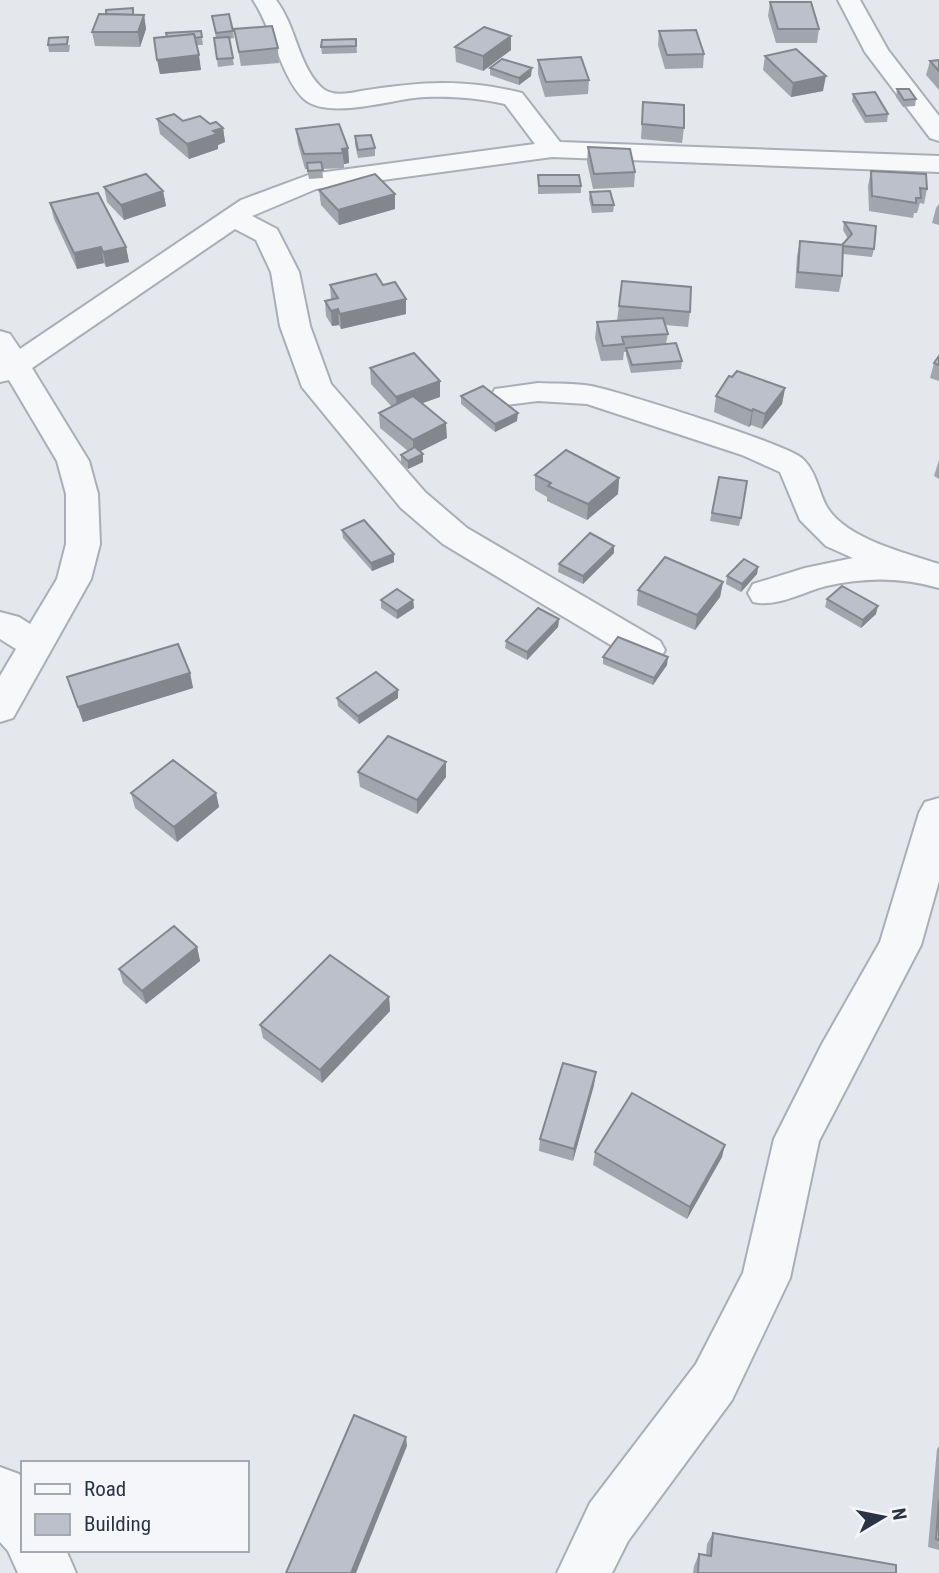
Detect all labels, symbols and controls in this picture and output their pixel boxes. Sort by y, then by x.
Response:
legend [21,1461,248,1552]
text: Road [84,1477,126,1501]
north arrow [848,1482,918,1552]
text: N [887,1506,912,1522]
text: Building [84,1512,151,1536]

